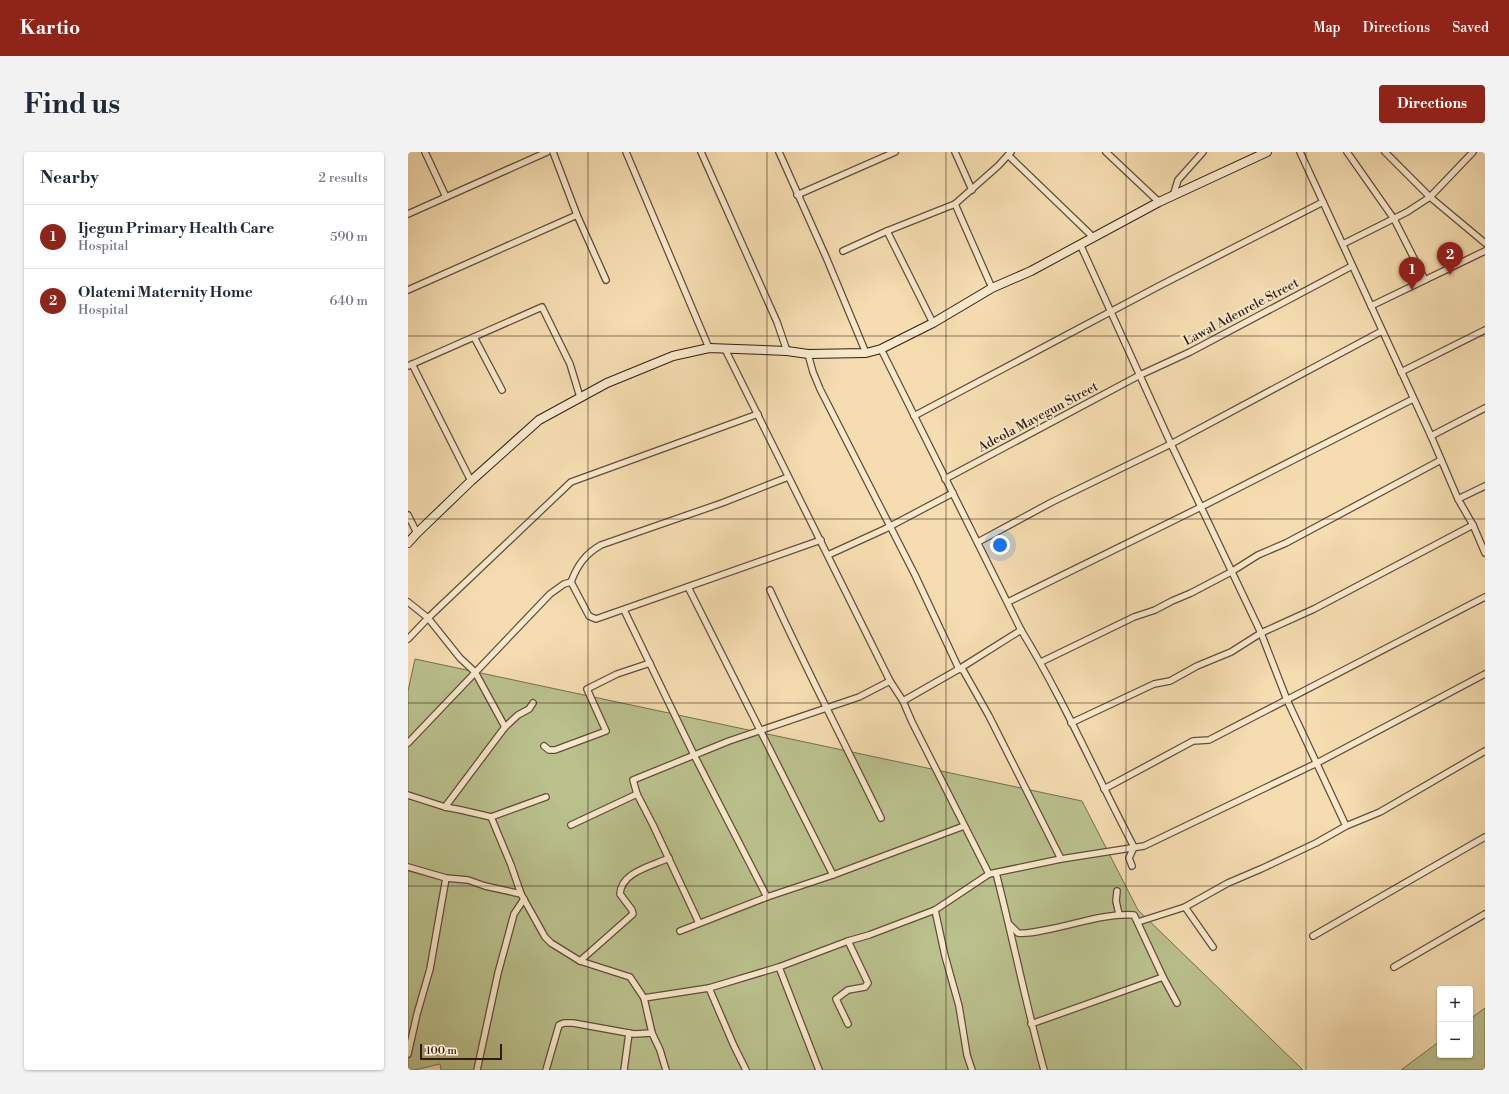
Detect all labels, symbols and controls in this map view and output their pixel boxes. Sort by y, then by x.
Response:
text: Kartio [20,16,80,40]
text: Map [1313,19,1341,37]
text: Directions [1363,19,1430,37]
text: Saved [1452,19,1489,37]
button: Directions [1379,85,1485,123]
text: Find us [24,87,120,122]
text: Nearby [40,167,99,189]
text: 2 results [319,170,368,186]
text: Ijegun Primary Health Care [78,219,274,238]
text: 1 [50,229,56,245]
text: 590 m [330,229,368,245]
text: Hospital [78,238,128,254]
pin: 2 [1437,242,1463,275]
pin: 1 [1399,257,1425,290]
street label: Lawal Adenrele Street [1181,275,1302,349]
text: Olatemi Maternity Home [78,283,253,302]
text: 2 [49,293,57,309]
text: 640 m [329,293,368,309]
text: Hospital [78,302,128,318]
street label: Adeola Mayegun Street [974,378,1101,456]
your location [990,535,1010,555]
map controls [1437,986,1473,1058]
button: + [1437,986,1473,1022]
button: − [1437,1022,1473,1058]
scale bar [420,1042,502,1061]
text: 100 m [426,1044,457,1058]

